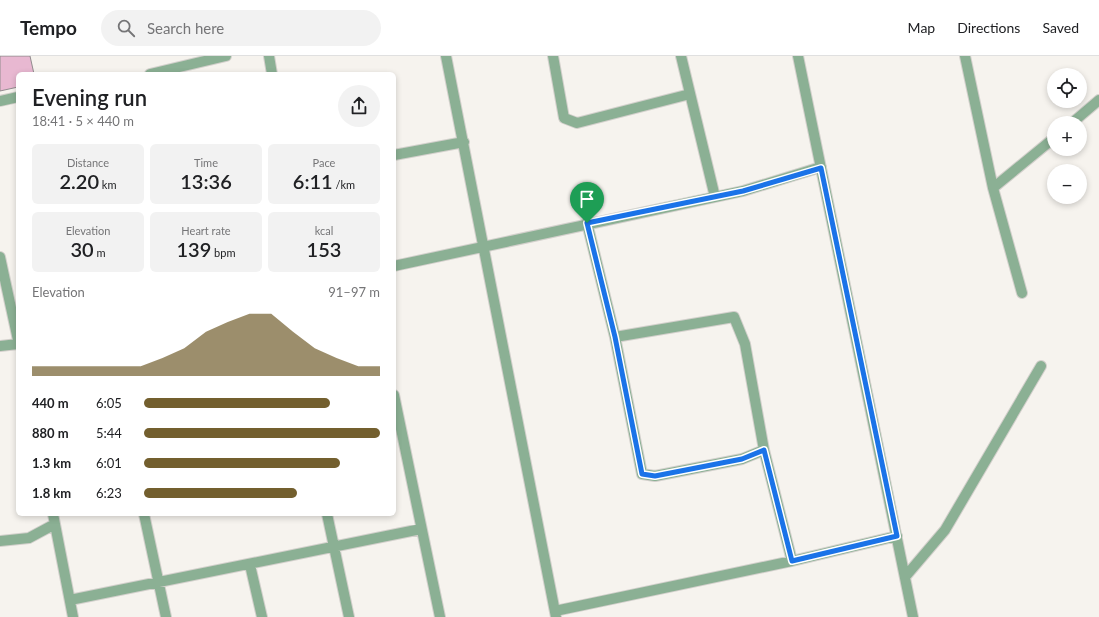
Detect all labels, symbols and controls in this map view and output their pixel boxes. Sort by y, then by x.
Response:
search box [101,10,381,46]
text: Tempo [20,16,77,39]
icon: search [115,17,137,39]
text: Search here [147,19,224,37]
text: Map [908,19,935,36]
text: Directions [957,19,1020,36]
text: Saved [1042,19,1079,36]
map controls [1047,68,1087,204]
button: locate [1047,68,1087,108]
text: Evening run [32,84,147,111]
button: share [338,85,380,127]
text: 18:41 · 5 × 440 m [32,113,134,129]
button: + [1047,116,1087,156]
text: Distance [67,156,109,169]
text: Time [194,156,218,169]
text: Pace [313,156,335,169]
button: − [1047,164,1087,204]
text: 2.20 [60,169,99,193]
text: 13:36 [180,169,232,193]
text: 6:11 [293,169,333,193]
text: km [99,178,116,191]
text: /km [333,178,355,191]
pin [570,182,604,223]
icon: arrive [576,188,598,210]
text: Elevation [66,224,110,237]
text: Heart rate [181,224,231,237]
text: kcal [315,224,333,237]
text: 30 [70,237,94,261]
text: 139 [176,237,211,261]
text: 153 [307,237,341,261]
text: m [94,246,106,259]
text: bpm [211,246,236,259]
text: Elevation [32,284,85,300]
text: 91–97 m [328,284,380,300]
text: 440 m [32,395,69,411]
text: 6:05 [96,395,122,411]
text: 880 m [32,425,69,441]
text: 5:44 [96,425,122,441]
text: 1.3 km [32,455,71,471]
text: 6:01 [96,455,122,471]
text: 1.8 km [32,485,71,501]
text: 6:23 [96,485,122,501]

